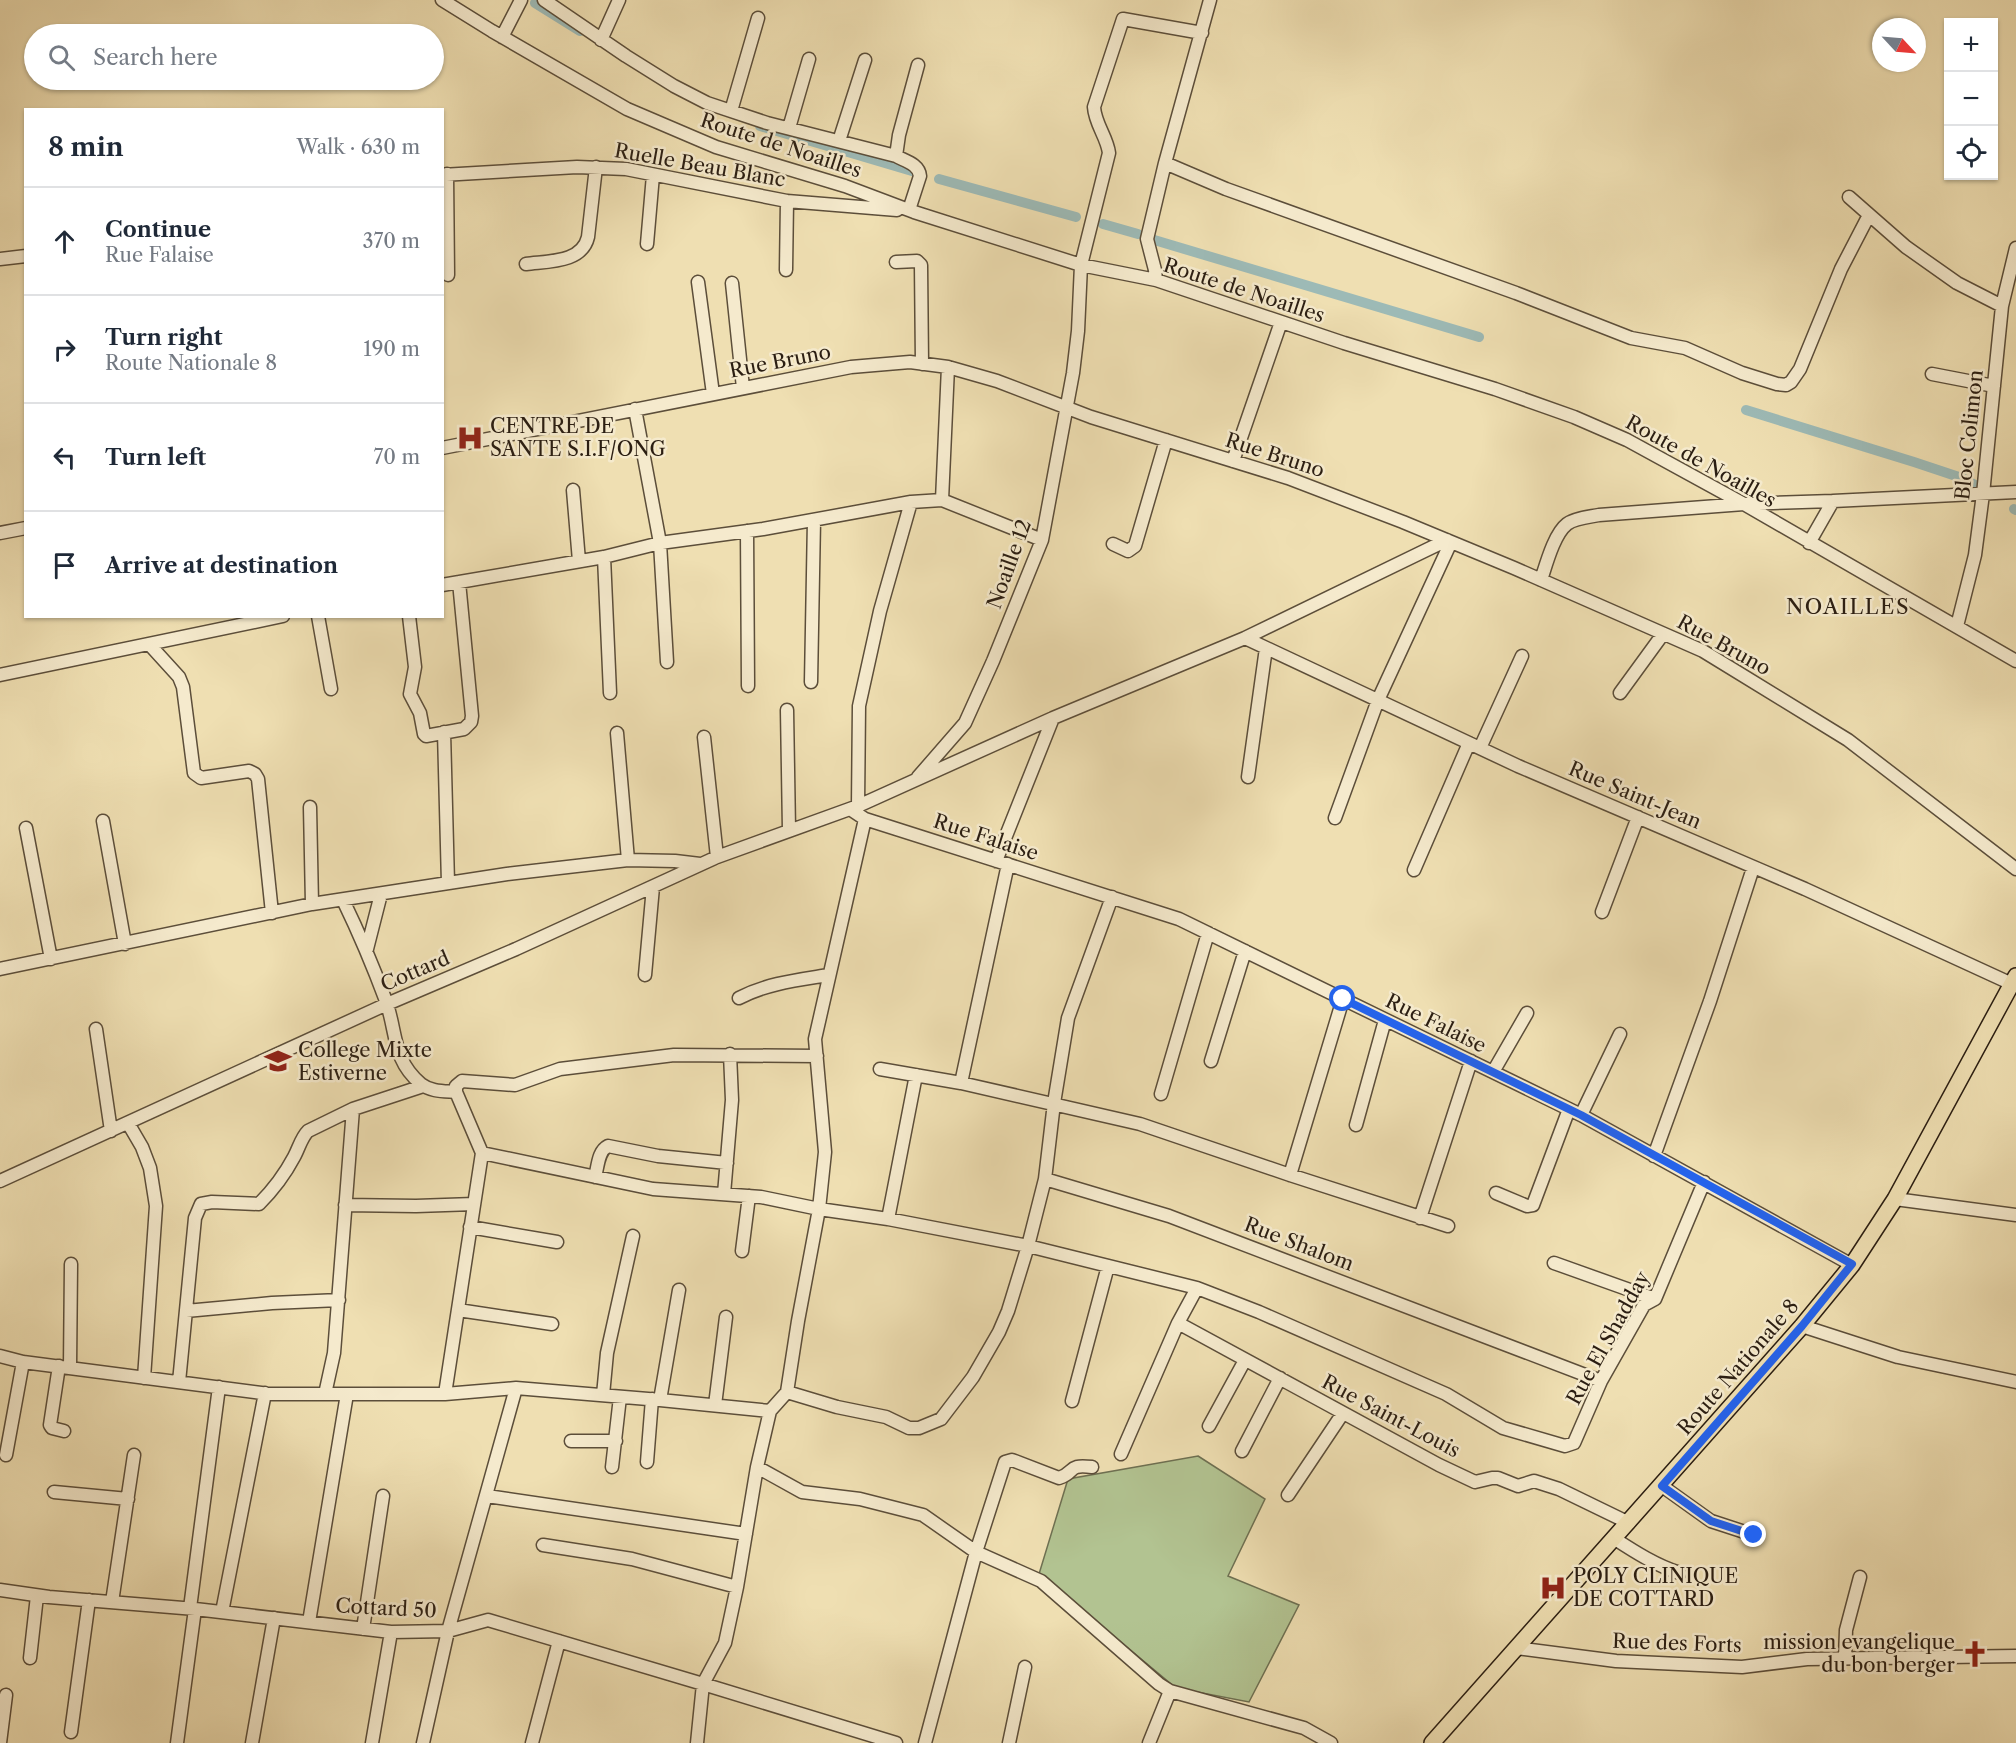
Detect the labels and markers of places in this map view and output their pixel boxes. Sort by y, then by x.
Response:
place label: CENTRE DE SANTE S.I.F/ONG [490,414,666,461]
hospital icon: CENTRE DE SANTE S.I.F/ONG [455,423,485,453]
place label: College Mixte Estiverne [298,1038,432,1085]
school or university icon: College Mixte Estiverne [263,1046,293,1076]
place label: POLY CLINIQUE DE COTTARD [1573,1564,1738,1611]
hospital icon: POLY CLINIQUE DE COTTARD [1538,1573,1568,1603]
place label: mission evangelique du bon berger [1763,1630,1956,1677]
church icon: mission evangelique du bon berger [1960,1639,1990,1669]

